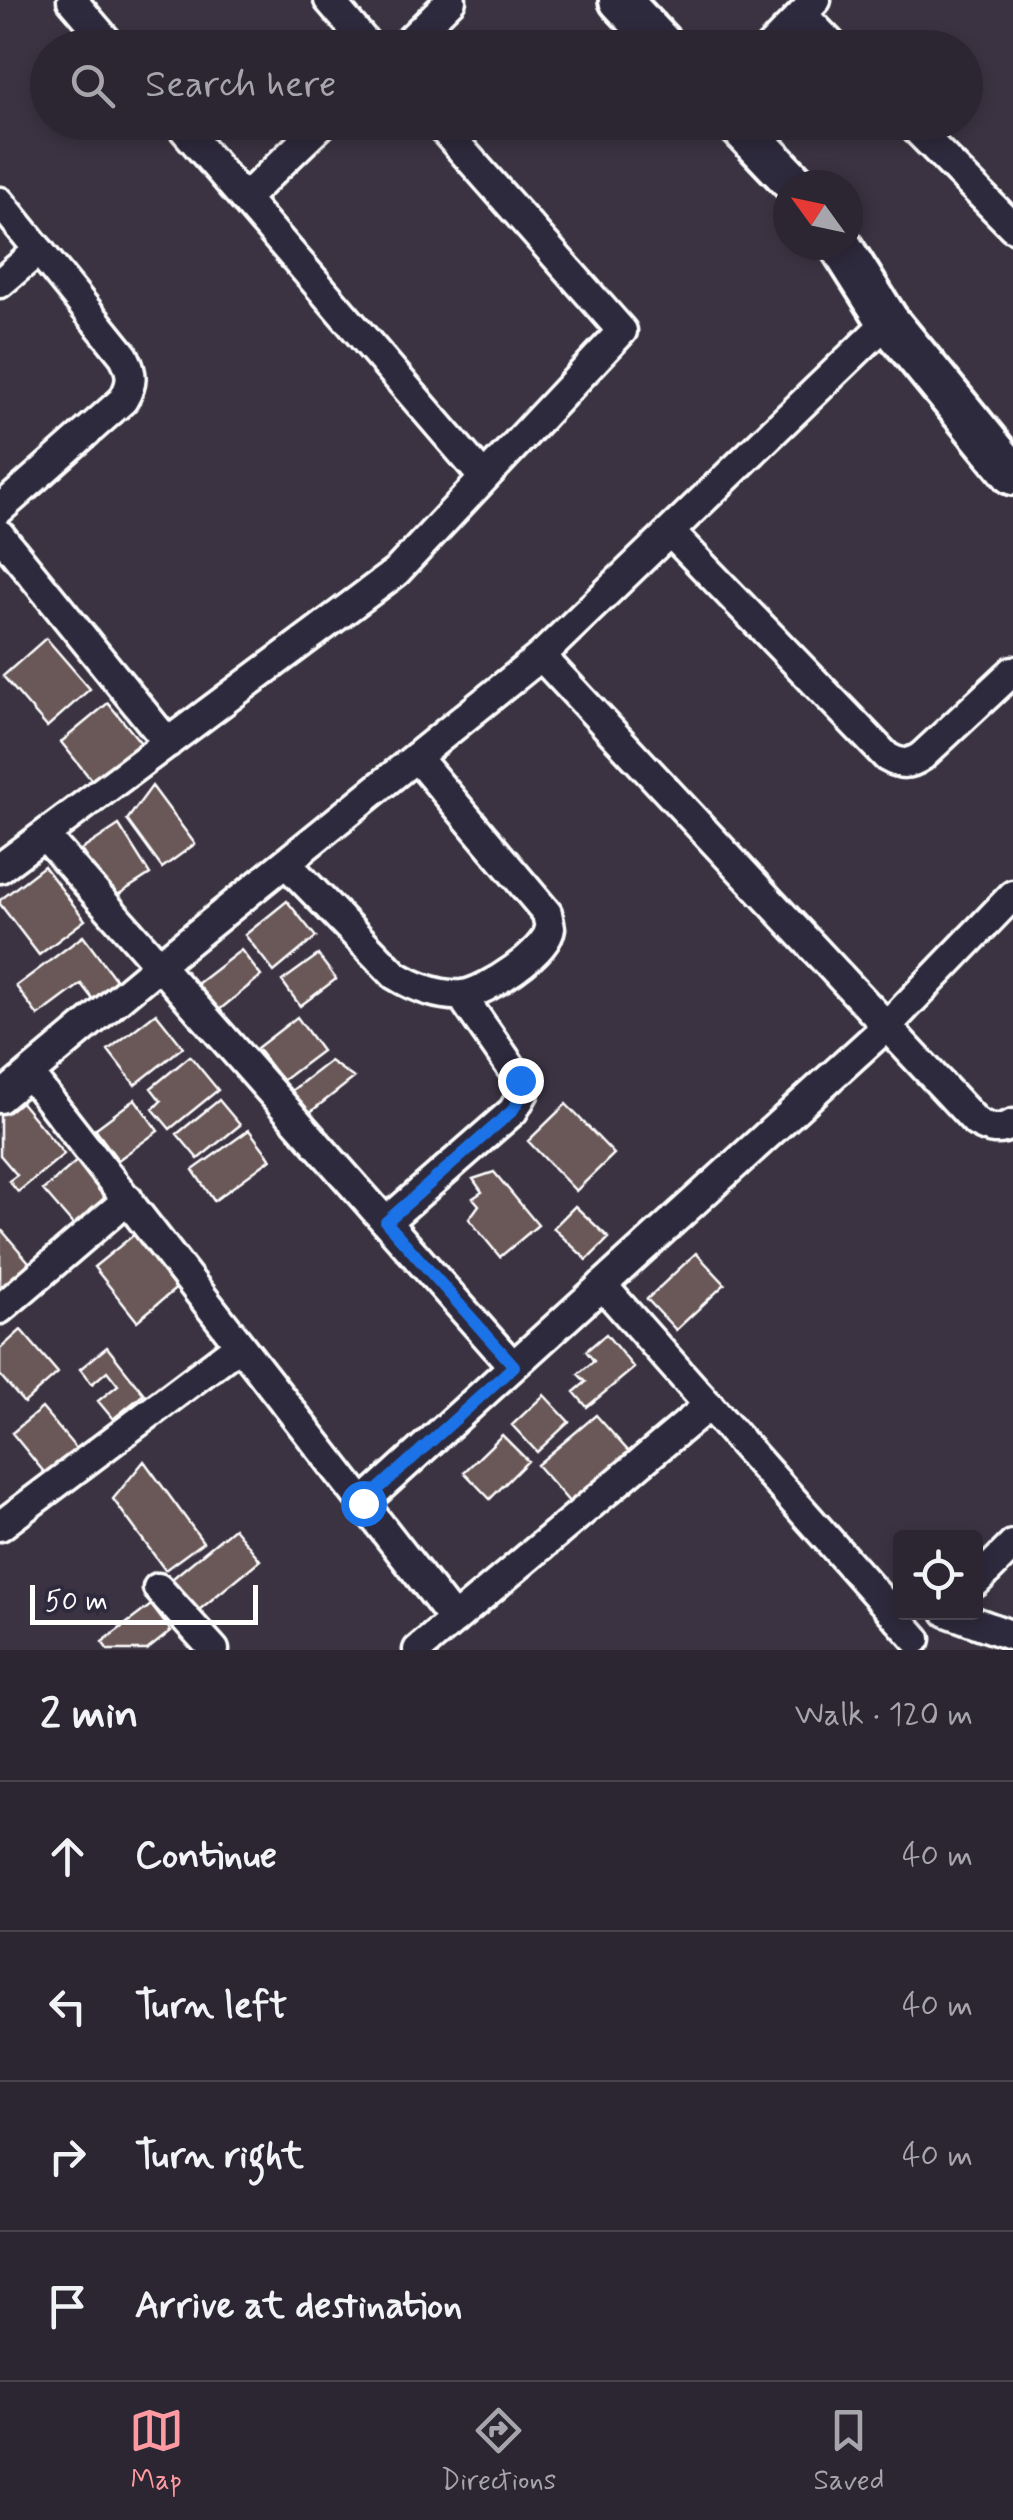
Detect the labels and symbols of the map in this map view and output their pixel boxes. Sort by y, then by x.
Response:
north arrow [773,170,863,260]
route end [498,1058,544,1104]
route start [341,1481,387,1527]
scale bar [30,1580,258,1624]

